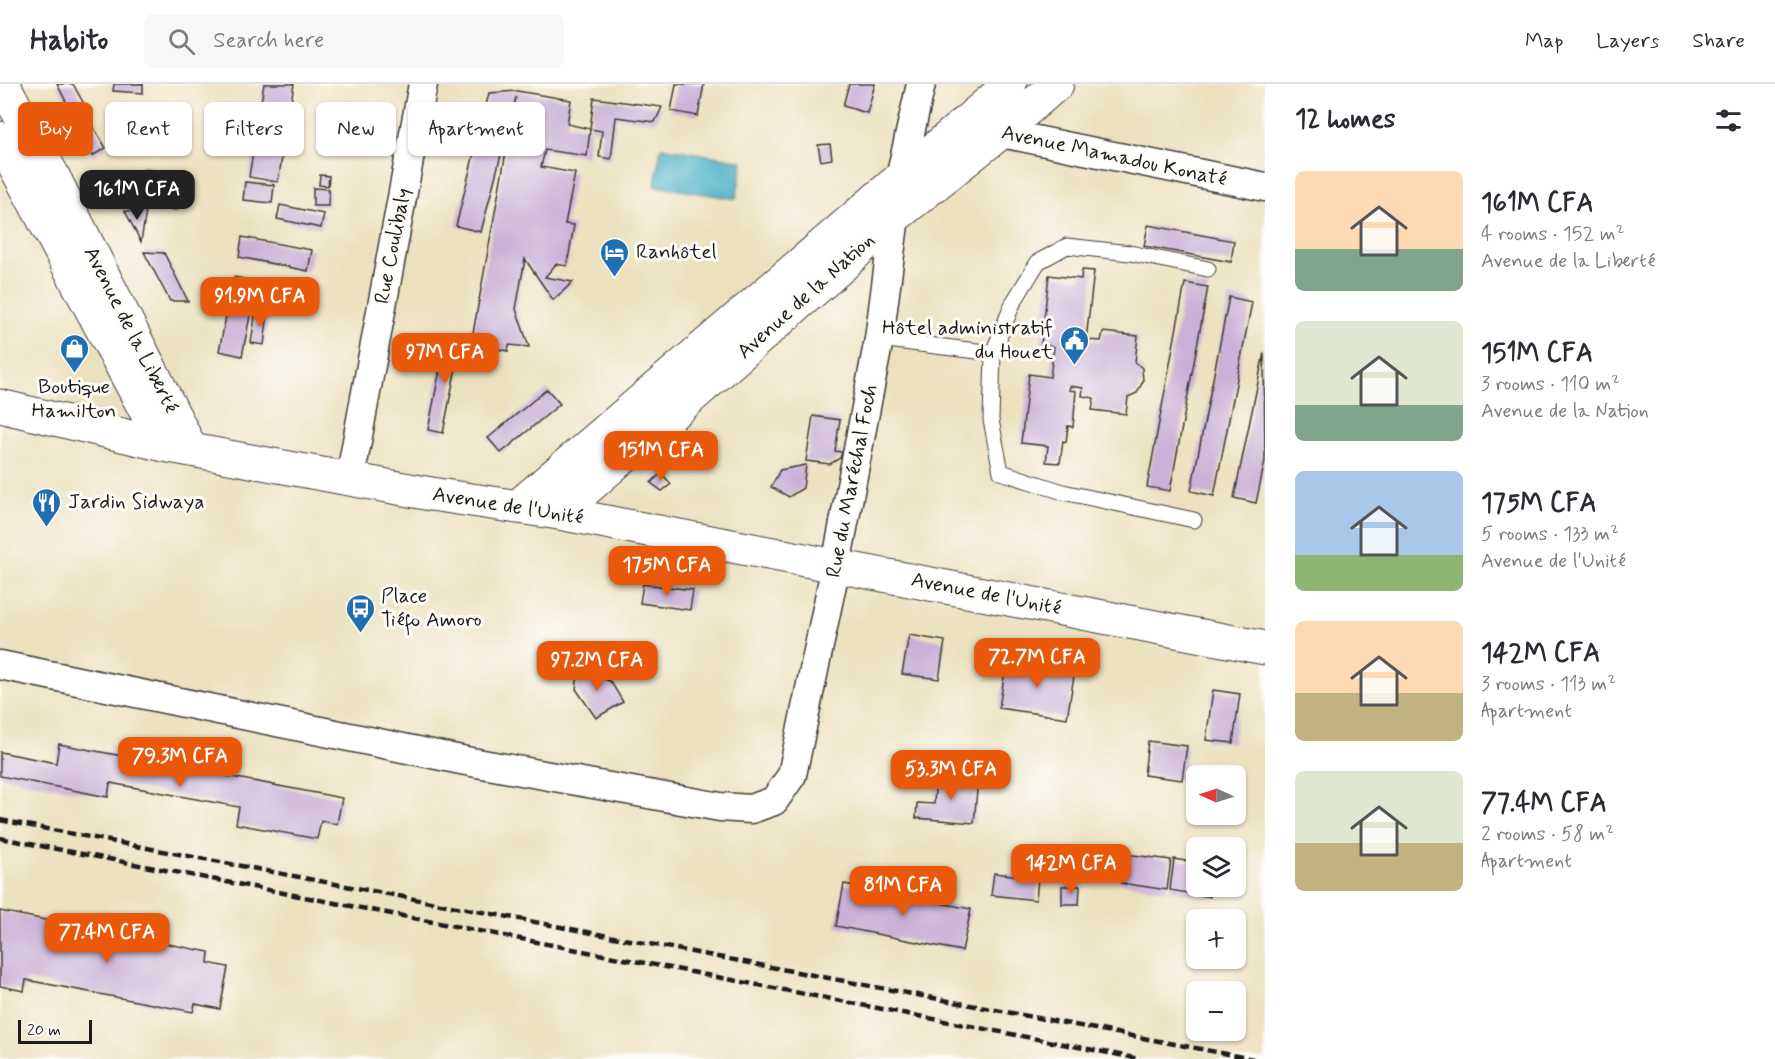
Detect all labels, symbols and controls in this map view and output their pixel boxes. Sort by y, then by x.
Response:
search box [144,14,564,68]
text: Habito [30,23,108,60]
icon: search [165,25,198,58]
text: Search here [213,27,324,55]
text: Map [1525,27,1563,55]
text: Layers [1596,27,1659,55]
text: Share [1692,27,1745,55]
chip: Buy [18,102,93,156]
chip: Rent [105,102,192,156]
chip: Filters [204,102,304,156]
chip: New [316,102,396,156]
chip: Apartment [408,102,545,156]
text: 12 homes [1295,103,1395,137]
icon: filters [1712,104,1745,137]
street label: Avenue Mamadou Konaté [999,118,1229,194]
pin: 161M CFA [75,170,199,221]
text: 161M CFA [94,176,180,203]
street label: Rue Coulibaly [368,186,418,306]
text: 161M CFA [1481,187,1593,221]
icon: home [1343,195,1415,267]
text: 4 rooms · 152 m² [1481,221,1624,248]
street label: Avenue de la Nation [731,227,881,365]
hotel icon: Ranhôtel [599,236,631,278]
place label: Ranhôtel [636,238,717,266]
street label: Avenue de la Liberté [77,242,185,418]
text: Avenue de la Liberté [1481,248,1656,275]
pin: 91.9M CFA [191,277,329,328]
text: 91.9M CFA [214,283,306,310]
place label: Hôtel administratif du Houet [882,314,1054,366]
public building icon: Hôtel administratif du Houet [1058,324,1090,366]
shop icon: Boutique Hamilton [58,332,90,374]
pin: 97M CFA [390,333,500,384]
text: 151M CFA [1481,337,1593,371]
text: 97M CFA [406,339,484,366]
icon: home [1343,345,1415,417]
text: 3 rooms · 110 m² [1481,371,1620,398]
place label: Boutique Hamilton [32,373,116,425]
street label: Rue du Maréchal Foch [820,382,884,580]
text: Avenue de la Nation [1481,398,1649,425]
pin: 151M CFA [599,431,723,482]
text: 151M CFA [618,437,704,464]
street label: Avenue de l'Unité [431,480,585,532]
restaurant icon: Jardin Sidwaya [31,486,63,528]
text: 175M CFA [1481,487,1597,521]
place label: Jardin Sidwaya [68,488,205,516]
icon: home [1343,495,1415,567]
text: 5 rooms · 133 m² [1481,521,1619,548]
pin: 175M CFA [605,546,729,597]
text: Avenue de l'Unité [1481,548,1626,575]
text: 175M CFA [623,552,711,579]
street label: Avenue de l'Unité [909,566,1063,622]
place label: Place Tiéfo Amoro [381,582,482,636]
bus stop icon: Place Tiéfo Amoro [344,592,376,634]
text: 142M CFA [1481,637,1600,671]
pin: 72.7M CFA [968,638,1106,689]
pin: 97.2M CFA [528,641,666,692]
text: 72.7M CFA [988,644,1086,671]
icon: home [1343,645,1415,717]
text: 97.2M CFA [551,647,643,674]
text: 3 rooms · 113 m² [1481,671,1616,698]
text: Apartment [1481,698,1572,725]
pin: 79.3M CFA [111,737,249,788]
text: 79.3M CFA [132,743,228,770]
pin: 53.3M CFA [882,750,1020,801]
text: 53.3M CFA [905,756,997,783]
north arrow [1186,765,1246,825]
map controls [1186,765,1246,1041]
text: 77.4M CFA [1481,787,1607,821]
icon: home [1343,795,1415,867]
text: 2 rooms · 58 m² [1481,821,1614,848]
button: layers [1186,837,1246,897]
pin: 142M CFA [1009,844,1133,895]
text: Apartment [1481,848,1572,875]
text: 142M CFA [1025,850,1117,877]
pin: 81M CFA [848,866,958,917]
text: 81M CFA [864,872,942,899]
button: + [1186,909,1246,969]
pin: 77.4M CFA [38,913,176,964]
text: 77.4M CFA [59,919,155,946]
button: − [1186,981,1246,1041]
scale bar [18,1017,92,1044]
text: 20 m [27,1020,61,1041]

